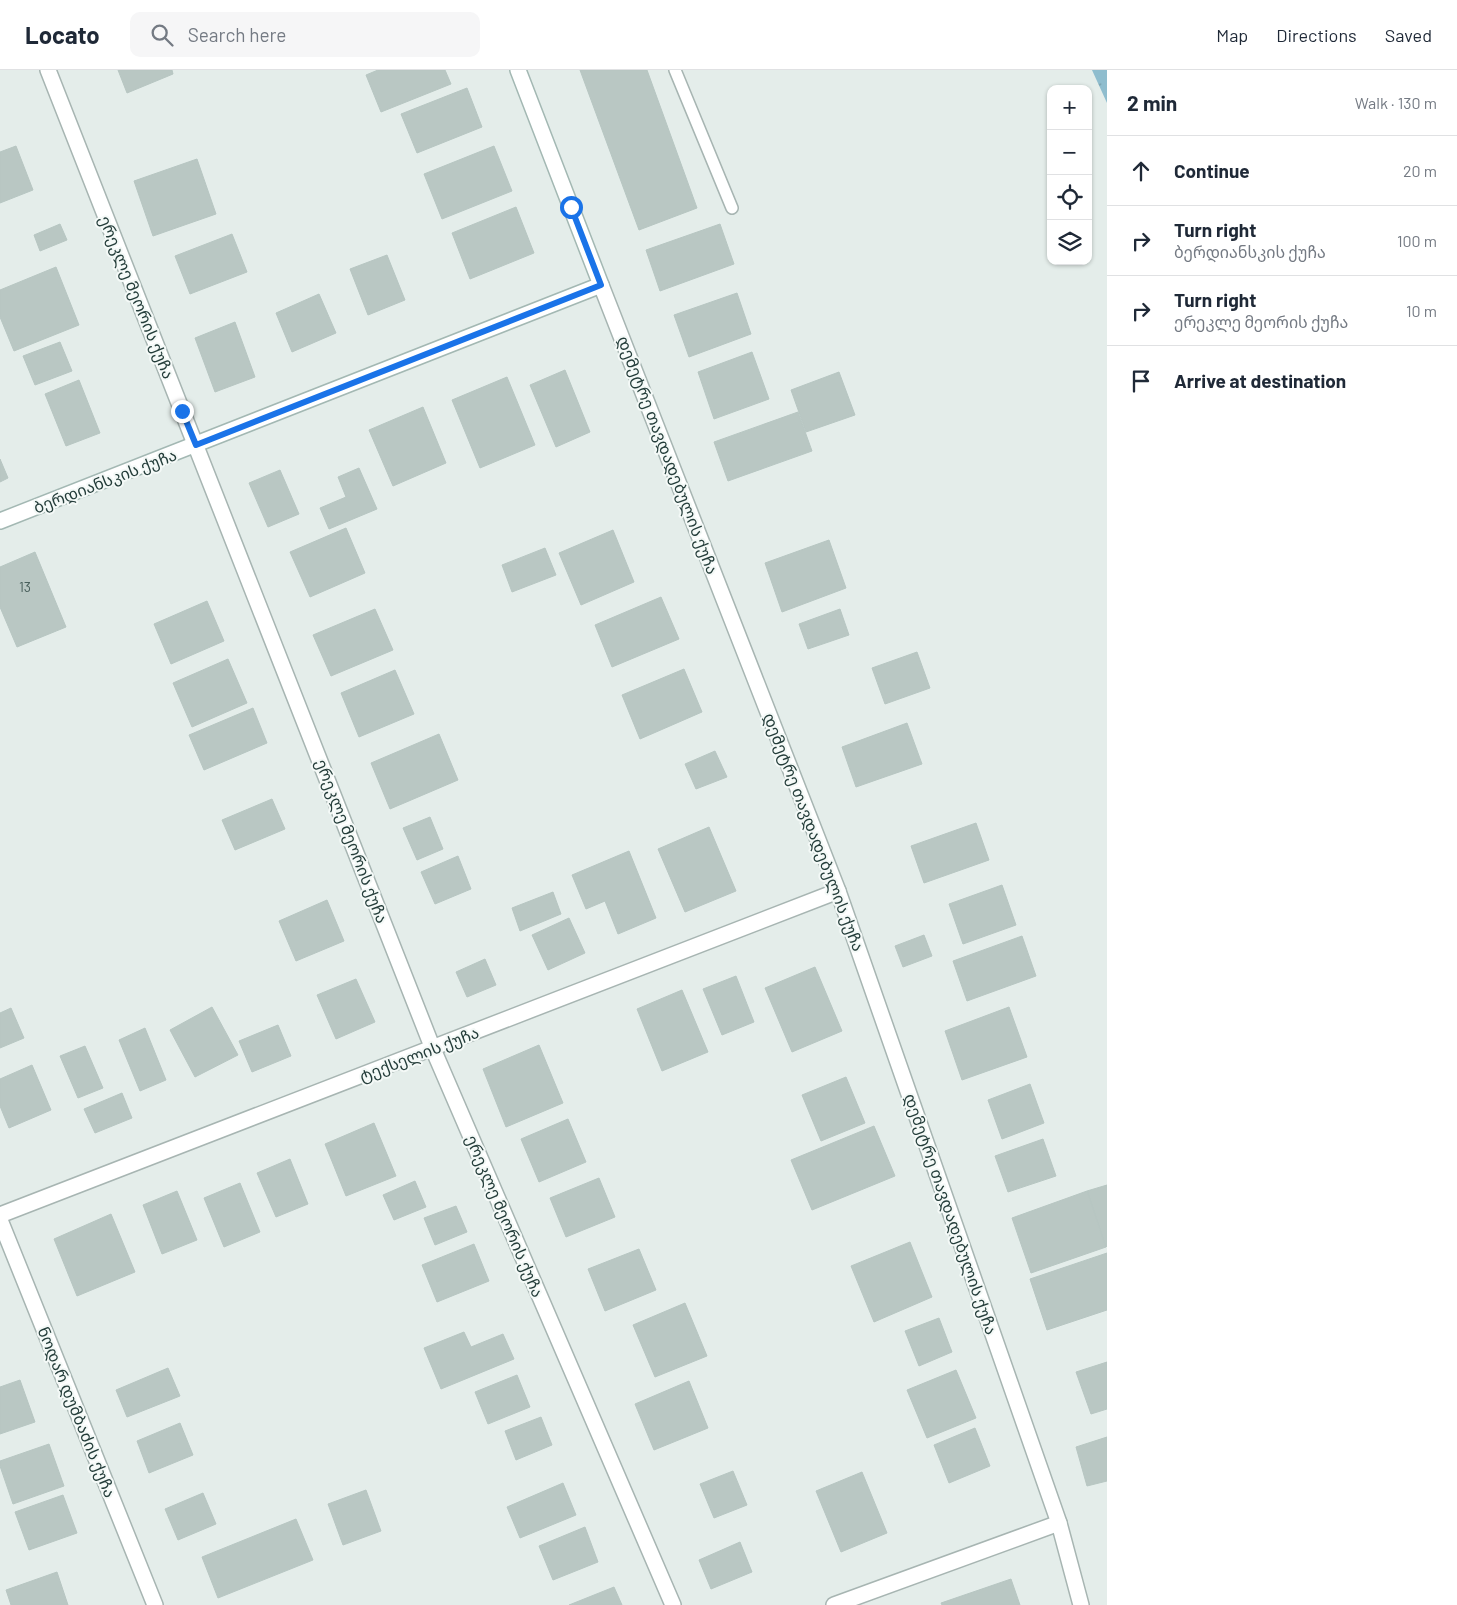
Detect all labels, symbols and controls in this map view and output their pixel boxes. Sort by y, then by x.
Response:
search box [130,12,480,57]
text: Locato [25,20,100,49]
icon: search [148,21,176,49]
text: Search here [188,23,286,46]
text: Map [1216,24,1248,46]
text: Directions [1276,24,1357,46]
text: Saved [1385,24,1432,46]
map controls [1047,85,1092,265]
button: + [1047,85,1092,130]
text: 2 min [1127,90,1177,115]
text: Walk · 130 m [1355,93,1437,112]
button: − [1047,130,1092,175]
icon: ahead [1127,157,1155,185]
text: Continue [1174,159,1250,182]
text: 20 m [1403,161,1437,180]
button: locate [1047,175,1092,220]
route start [560,196,583,219]
street label: ერეკლე მეორის ქუჩა [94,212,179,382]
text: Turn right [1174,218,1256,241]
button: layers [1047,220,1092,265]
icon: right [1127,227,1155,255]
text: 100 m [1397,231,1437,250]
text: ბერდიანსკის ქუჩა [1174,242,1326,261]
text: Turn right [1174,288,1256,311]
icon: right [1127,297,1155,325]
text: 10 m [1406,301,1437,320]
text: ერეკლე მეორის ქუჩა [1174,312,1348,331]
street label: დემეტრე თავდადებულის ქუჩა [612,333,723,577]
icon: arrive [1127,367,1155,395]
text: Arrive at destination [1174,369,1346,392]
route end [171,400,194,423]
street label: ბერდიანსკის ქუჩა [31,444,180,518]
house number: 13 [19,578,31,595]
street label: დემეტრე თავდადებულის ქუჩა [758,710,869,954]
street label: ერეკლე მეორის ქუჩა [310,756,393,926]
street label: ტექსელის ქუჩა [356,1022,482,1087]
street label: დემეტრე თავდადებულის ქუჩა [899,1091,1002,1338]
street label: ერეკლე მეორის ქუჩა [461,1132,548,1301]
street label: ნოდარ დუმბაძის ქუჩა [33,1324,120,1501]

